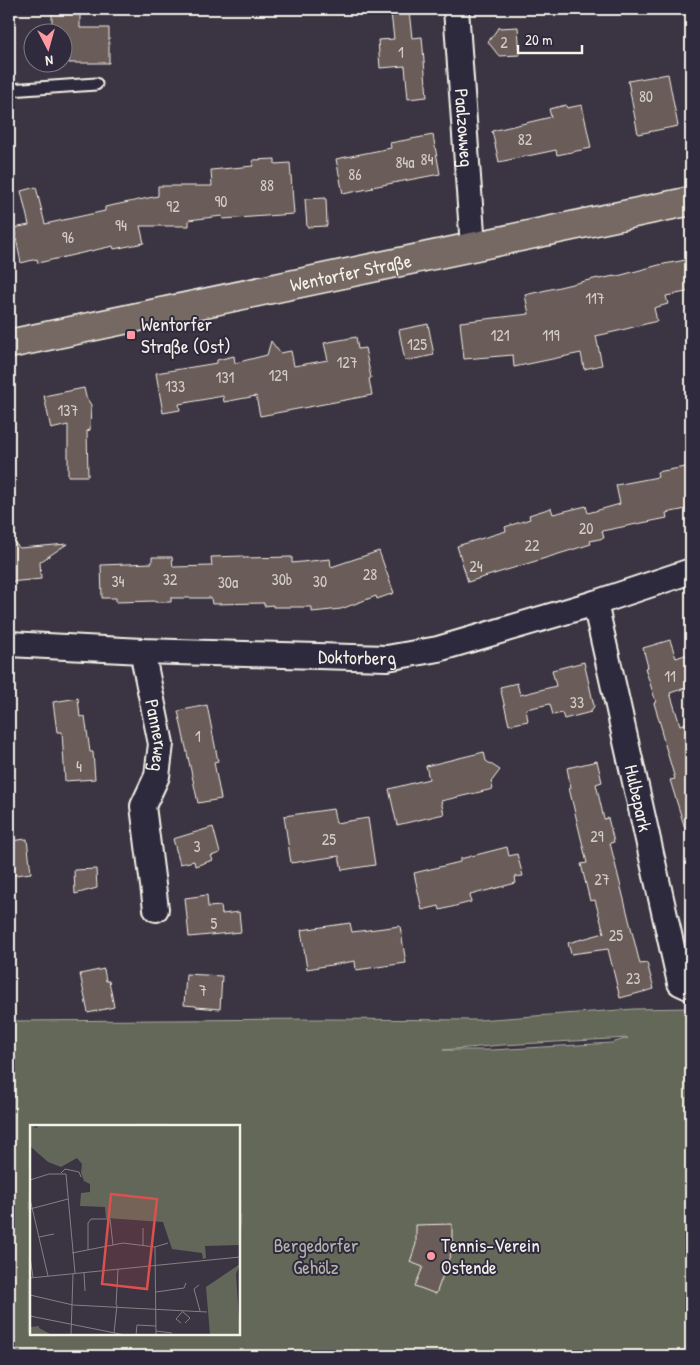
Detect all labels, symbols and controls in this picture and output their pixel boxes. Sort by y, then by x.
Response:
north arrow [22,22,72,72]
scale bar [518,22,581,54]
text: 20 m [525,29,552,50]
house number: 2 [500,31,508,53]
house number: 1 [398,41,404,63]
text: N [44,52,54,71]
house number: 80 [639,85,653,107]
street label: Paalzowweg [449,88,480,168]
house number: 82 [518,128,533,150]
house number: 84 [421,148,433,170]
house number: 84a [395,151,415,173]
house number: 86 [348,163,362,185]
house number: 88 [260,174,274,196]
house number: 90 [214,190,228,212]
house number: 92 [166,195,180,217]
house number: 94 [115,214,127,236]
house number: 96 [62,226,74,248]
street label: Wentorfer Straße [288,247,414,298]
house number: 117 [585,287,605,309]
place label: Wentorfer Straße (Ost) [141,311,231,359]
house number: 121 [490,324,510,346]
house number: 119 [542,324,560,346]
marker: Wentorfer Straße (Ost) [125,329,137,341]
house number: 125 [407,333,427,355]
house number: 127 [336,351,358,373]
house number: 129 [268,364,288,386]
house number: 131 [216,366,235,388]
house number: 133 [165,375,185,397]
house number: 137 [58,399,79,421]
house number: 20 [579,517,593,539]
house number: 22 [525,534,540,556]
house number: 24 [469,555,483,577]
house number: 28 [363,563,377,585]
house number: 32 [163,568,178,590]
house number: 30b [272,568,292,590]
house number: 34 [111,570,125,592]
house number: 30 [313,570,327,592]
house number: 30a [218,571,238,593]
street label: Doktorberg [318,643,398,671]
house number: 11 [664,665,676,687]
house number: 33 [570,691,584,713]
street label: Pannerweg [139,697,174,773]
house number: 1 [195,725,201,747]
house number: 4 [76,755,82,777]
street label: Hulbepark [619,762,659,834]
house number: 29 [590,825,604,847]
house number: 25 [322,828,336,850]
house number: 3 [193,835,201,857]
house number: 27 [594,868,610,890]
house number: 5 [211,912,218,934]
house number: 25 [609,924,623,946]
house number: 23 [626,967,640,989]
house number: 7 [199,979,207,1001]
inset map [30,1125,240,1335]
park label: Bergedorfer Gehölz [274,1232,359,1280]
place label: Tennis-Verein Ostende [441,1232,540,1280]
marker: Tennis-Verein Ostende [425,1250,437,1262]

